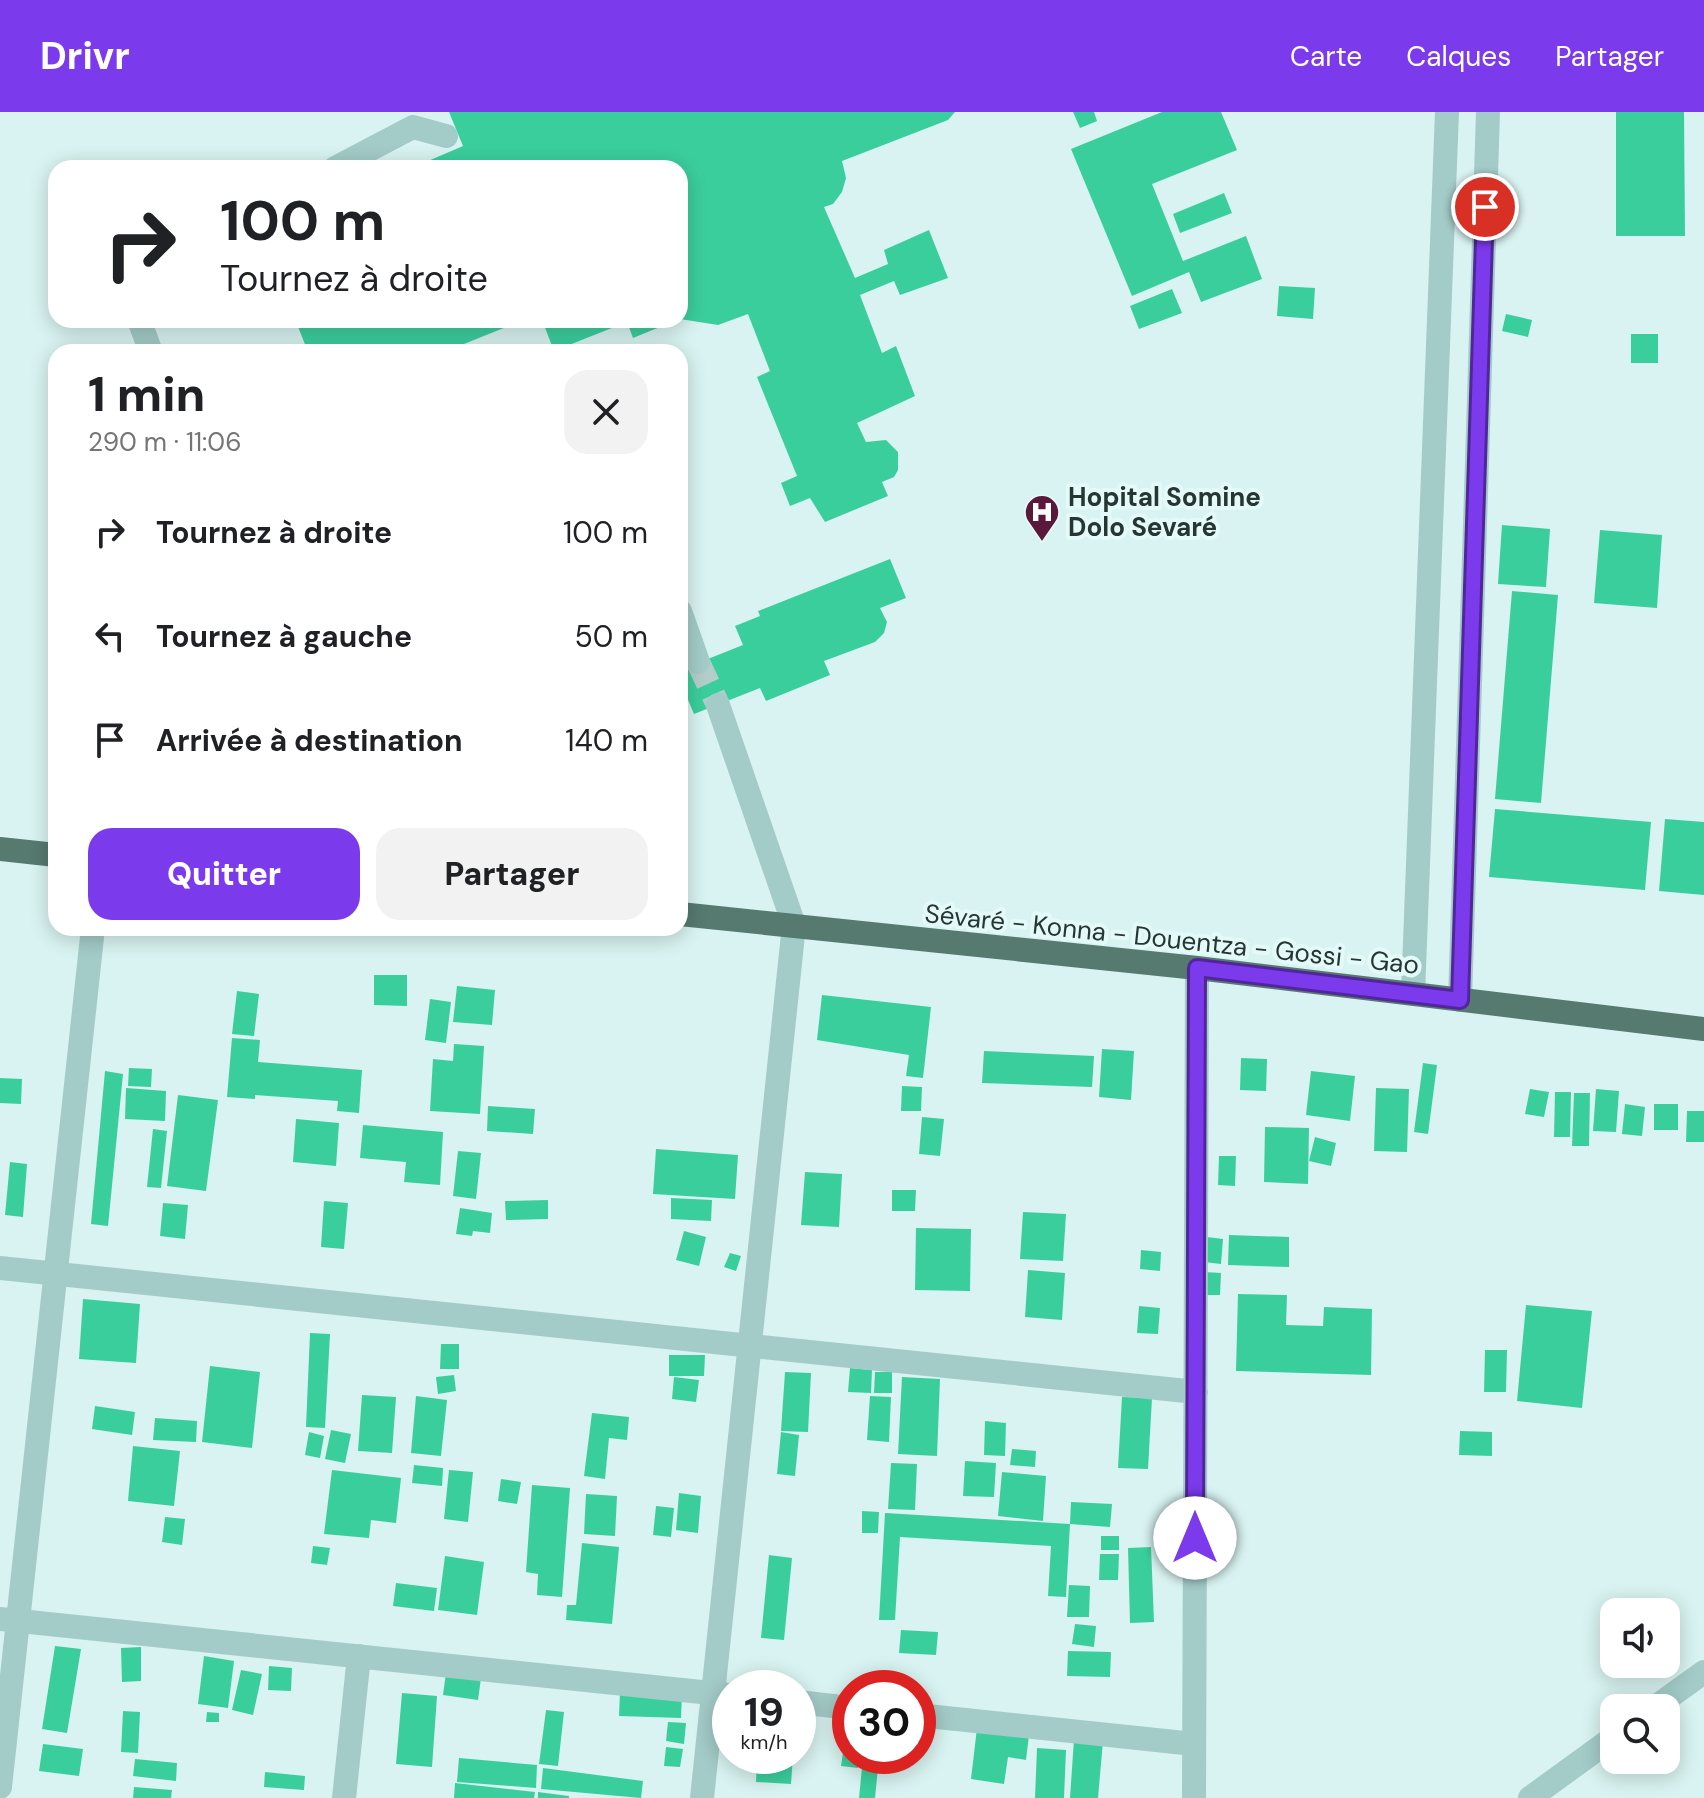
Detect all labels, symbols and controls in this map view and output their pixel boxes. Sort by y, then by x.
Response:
text: Drivr [40,31,130,81]
text: Carte [1290,38,1362,75]
text: Calques [1406,38,1511,75]
text: Partager [1555,38,1664,75]
pin [1451,173,1519,241]
text: 100 m [220,184,385,257]
icon: arrive [1463,185,1507,229]
icon: right [88,192,192,296]
text: Tournez à droite [220,255,488,302]
text: 1 min [88,363,205,426]
button: close [564,370,648,454]
text: 290 m · 11:06 [88,425,241,459]
place label: Hopital Somine Dolo Sevaré [1068,480,1261,544]
hospital icon: Hopital Somine Dolo Sevaré [1023,493,1061,543]
icon: right [88,510,132,554]
text: Tournez à droite [156,513,392,552]
text: 100 m [563,513,648,552]
icon: left [88,614,132,658]
text: Tournez à gauche [156,617,412,656]
text: 50 m [574,617,648,656]
icon: arrive [88,718,132,762]
text: Arrivée à destination [156,721,462,760]
text: 140 m [565,721,648,760]
button: Quitter [88,828,360,920]
button: Partager [376,828,648,920]
street label: Sévaré - Konna - Douentza - Gossi - Gao [923,896,1421,982]
position arrow [1153,1496,1237,1580]
map controls [1600,1598,1680,1774]
button: sound [1600,1598,1680,1678]
speed limit sign: 30 [832,1670,936,1774]
text: 19 [744,1686,784,1738]
button: search [1600,1694,1680,1774]
text: km/h [740,1729,788,1755]

